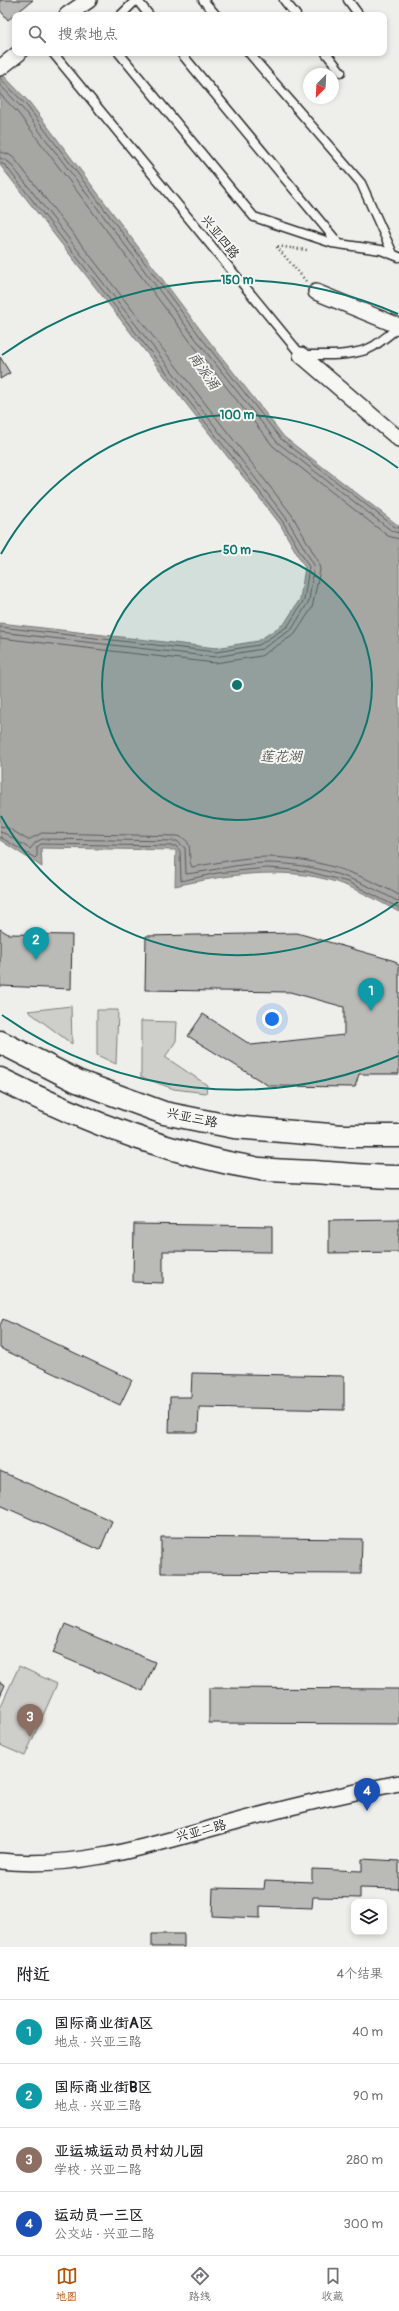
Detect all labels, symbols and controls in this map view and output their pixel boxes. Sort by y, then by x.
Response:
search box [12,12,387,56]
icon: search [26,23,48,45]
text: 搜索地点 [58,25,118,44]
north arrow [303,68,339,104]
street label: 兴亚四路 [197,212,243,262]
text: 150 m [221,273,254,288]
water label: 南派涌 [185,349,224,394]
text: 100 m [220,408,255,423]
text: 50 m [223,543,251,558]
centre of rings [230,678,244,692]
water label: 莲花湖 [260,748,304,765]
pin: 2 [23,927,49,960]
pin: 1 [358,978,384,1011]
your location [262,1009,282,1029]
street label: 兴亚三路 [165,1105,219,1131]
pin: 3 [17,1704,43,1737]
pin: 4 [354,1778,380,1811]
street label: 兴亚二路 [174,1817,228,1845]
map controls [351,1899,387,1935]
button: layers [351,1899,387,1935]
text: 附近 [16,1964,50,1985]
text: 4个结果 [336,1966,383,1982]
text: 国际商业街A区 [54,2014,154,2033]
text: 1 [26,2024,32,2040]
text: 40 m [352,2024,383,2040]
text: 地点 · 兴亚三路 [54,2034,142,2050]
text: 国际商业街B区 [54,2078,153,2097]
text: 2 [25,2088,33,2104]
text: 90 m [353,2088,383,2104]
text: 地点 · 兴亚三路 [54,2098,142,2114]
text: 亚运城运动员村幼儿园 [54,2142,204,2161]
text: 3 [25,2152,33,2168]
text: 280 m [346,2152,383,2168]
text: 学校 · 兴亚二路 [54,2162,142,2178]
text: 运动员一三区 [54,2206,144,2225]
text: 4 [25,2216,33,2232]
text: 300 m [344,2216,383,2232]
text: 公交站 · 兴亚二路 [54,2226,155,2242]
tab: 地图 [56,2265,78,2303]
tab: 路线 [189,2265,211,2303]
tab: 收藏 [322,2265,344,2303]

